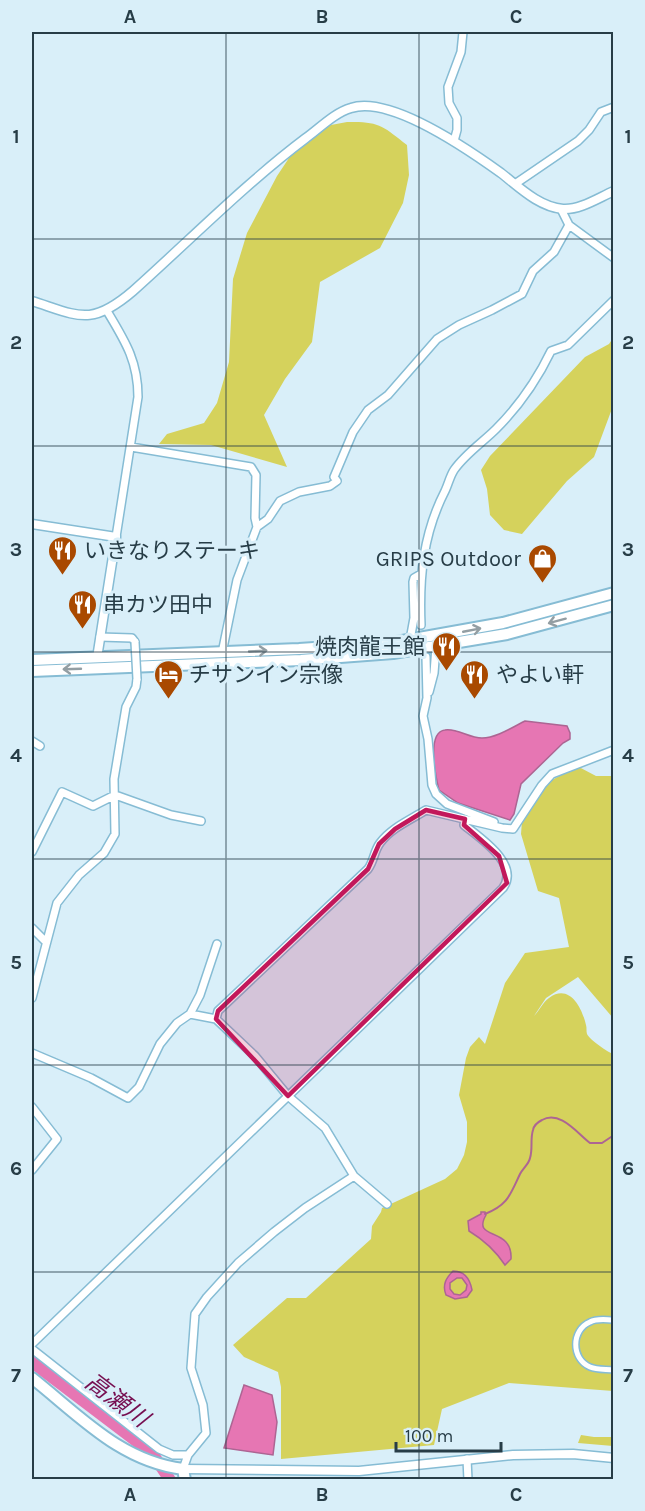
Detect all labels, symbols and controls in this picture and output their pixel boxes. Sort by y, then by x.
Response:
text: A [124,5,137,28]
text: B [316,5,328,28]
text: C [510,5,522,28]
text: 1 [12,125,20,148]
text: 1 [624,125,632,148]
text: 2 [10,331,22,354]
text: 2 [622,331,634,354]
restaurant icon: いきなりステーキ [47,534,79,576]
text: 3 [10,538,22,561]
place label: いきなりステーキ [84,538,260,564]
text: 3 [622,538,634,561]
shop icon: GRIPS Outdoor [526,542,558,584]
place label: GRIPS Outdoor [376,546,521,572]
restaurant icon: 串カツ田中 [66,588,98,630]
place label: 串カツ田中 [103,592,213,618]
one-way arrow [548,615,567,627]
one-way arrow [462,624,482,635]
restaurant icon: 焼肉龍王館 [430,630,462,672]
place label: 焼肉龍王館 [315,634,425,660]
one-way arrow [247,646,267,657]
hotel icon: チサンイン宗像 [152,658,184,700]
restaurant icon: やよい軒 [459,658,491,700]
place label: チサンイン宗像 [189,662,343,688]
place label: やよい軒 [496,662,584,688]
one-way arrow [62,663,82,674]
text: 4 [10,744,22,767]
text: 4 [622,744,634,767]
text: 5 [10,951,22,974]
text: 5 [622,951,634,974]
text: 6 [10,1157,22,1180]
text: 6 [622,1157,634,1180]
text: 7 [11,1364,21,1387]
text: 7 [623,1364,633,1387]
water label: 高瀬川 [80,1367,157,1435]
scale bar [396,1415,501,1453]
text: 100 m [405,1425,453,1447]
text: A [124,1483,137,1506]
text: B [316,1483,328,1506]
text: C [510,1483,522,1506]

